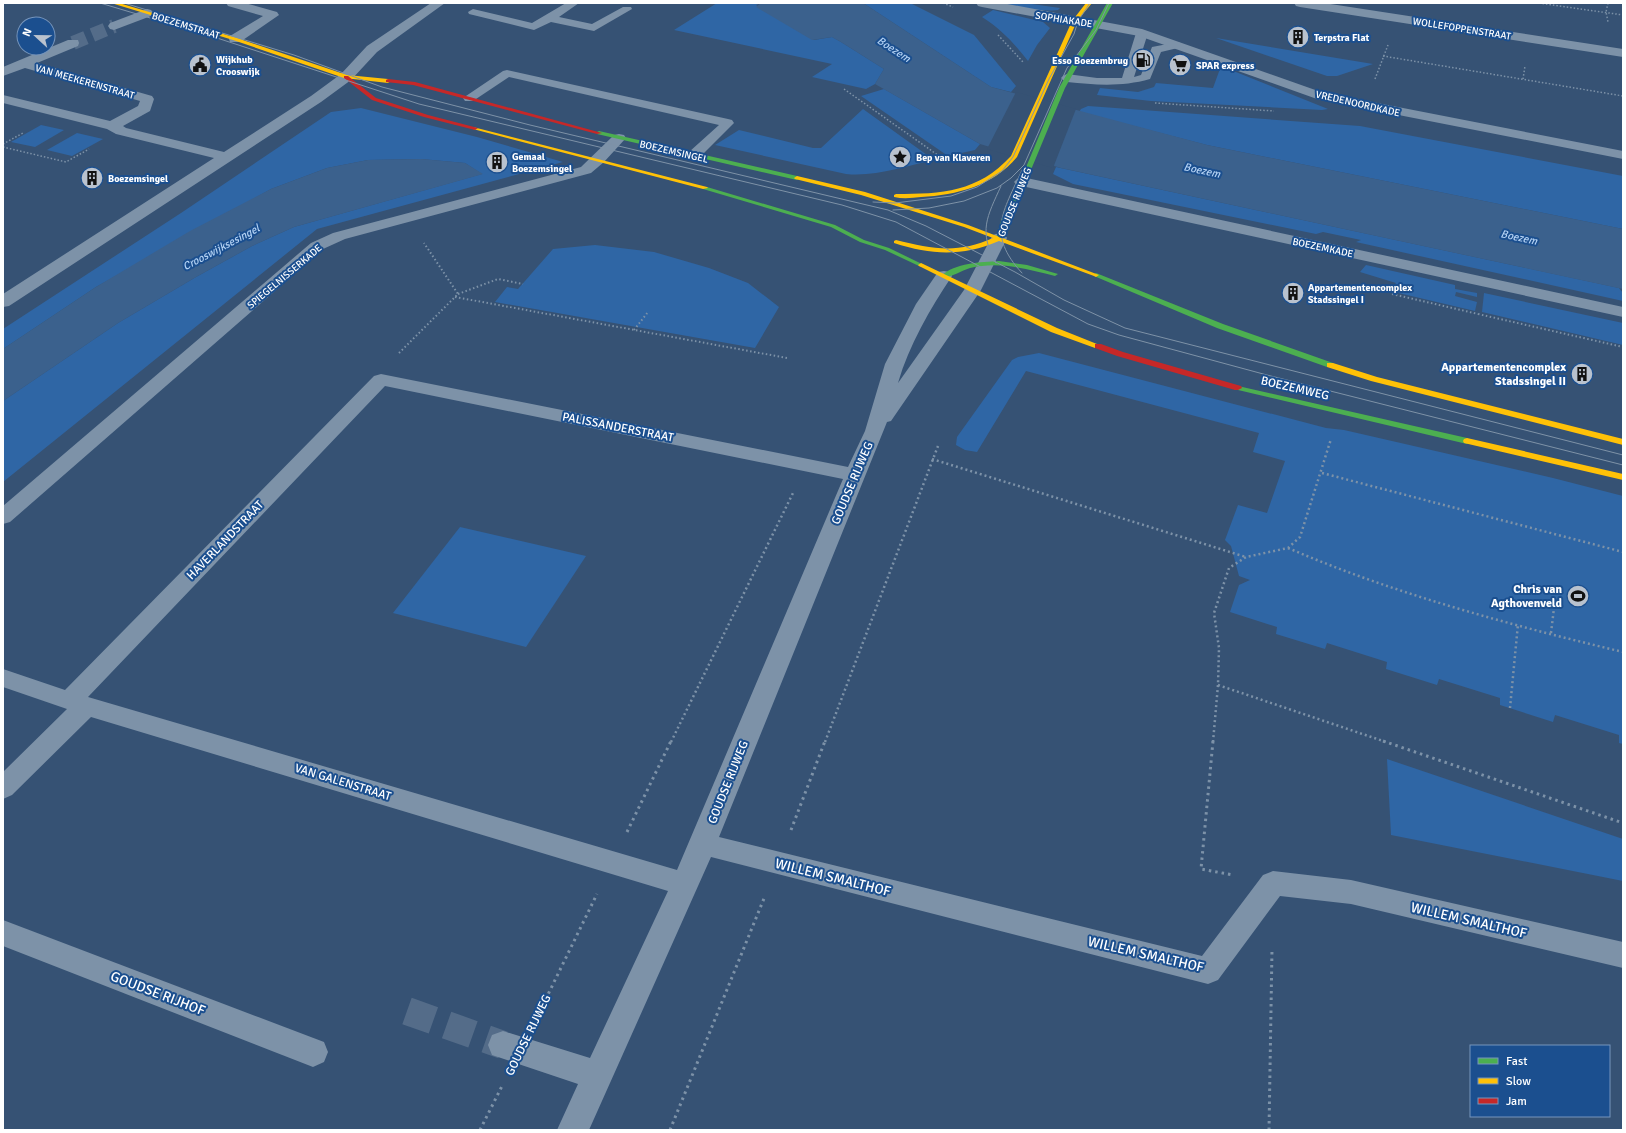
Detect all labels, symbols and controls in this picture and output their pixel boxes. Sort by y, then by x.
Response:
street label: BOEZEMSTRAAT [150,10,221,42]
street label: SOPHIAKADE [1034,10,1094,30]
street label: WOLLEFOPPENSTRAAT [1412,15,1512,43]
north arrow [16,16,56,56]
building icon: Terpstra Flat [1285,24,1311,50]
text: N [20,26,35,38]
place label: Terpstra Flat [1314,32,1369,44]
water label: Boezem [875,34,914,66]
fuel station icon: Esso Boezembrug [1130,47,1156,73]
public building icon: Wijkhub Crooswijk [187,52,213,78]
supermarket icon: SPAR express [1167,52,1193,78]
place label: Wijkhub Crooswijk [216,54,261,78]
place label: Esso Boezembrug [1052,55,1129,67]
place label: SPAR express [1196,60,1255,72]
street label: VAN MEEKERENSTRAAT [34,62,136,102]
street label: VREDENOORDKADE [1314,88,1401,120]
street label: BOEZEMSINGEL [638,138,709,166]
place icon: Bep van Klaveren [887,144,913,170]
building icon: Gemaal Boezemsingel [484,149,510,175]
place label: Gemaal Boezemsingel [512,151,572,175]
place label: Bep van Klaveren [916,152,991,164]
water label: Boezem [1182,160,1223,181]
building icon: Boezemsingel [79,165,105,191]
street label: GOUDSE RIJWEG [996,166,1034,239]
place label: Boezemsingel [108,173,168,185]
water label: Crooswijksesingel [181,221,263,273]
water label: Boezem [1499,227,1540,248]
street label: BOEZEMKADE [1291,236,1355,260]
street label: SPIEGELNISSERKADE [245,242,325,311]
building icon: Appartementencomplex Stadssingel I [1280,280,1306,306]
place label: Appartementencomplex Stadssingel I [1308,282,1412,306]
place label: Appartementencomplex Stadssingel II [1441,360,1566,389]
building icon: Appartementencomplex Stadssingel II [1569,361,1595,387]
street label: BOEZEMWEG [1259,373,1330,404]
street label: PALISSANDERSTRAAT [561,409,675,446]
street label: GOUDSE RIJWEG [828,440,877,527]
street label: HAVERLANDSTRAAT [184,498,267,583]
place label: Chris van Agthovenveld [1491,582,1563,611]
sports icon: Chris van Agthovenveld [1565,583,1591,609]
street label: GOUDSE RIJWEG [705,738,752,826]
street label: VAN GALENSTRAAT [293,761,393,804]
street label: WILLEM SMALTHOF [773,855,893,900]
street label: WILLEM SMALTHOF [1409,899,1529,942]
street label: WILLEM SMALTHOF [1086,933,1206,976]
street label: GOUDSE RIJHOF [108,968,208,1019]
street label: GOUDSE RIJWEG [502,992,555,1078]
legend [1470,1045,1610,1117]
text: Fast [1506,1054,1527,1069]
text: Slow [1506,1074,1531,1089]
text: Jam [1506,1094,1527,1109]

